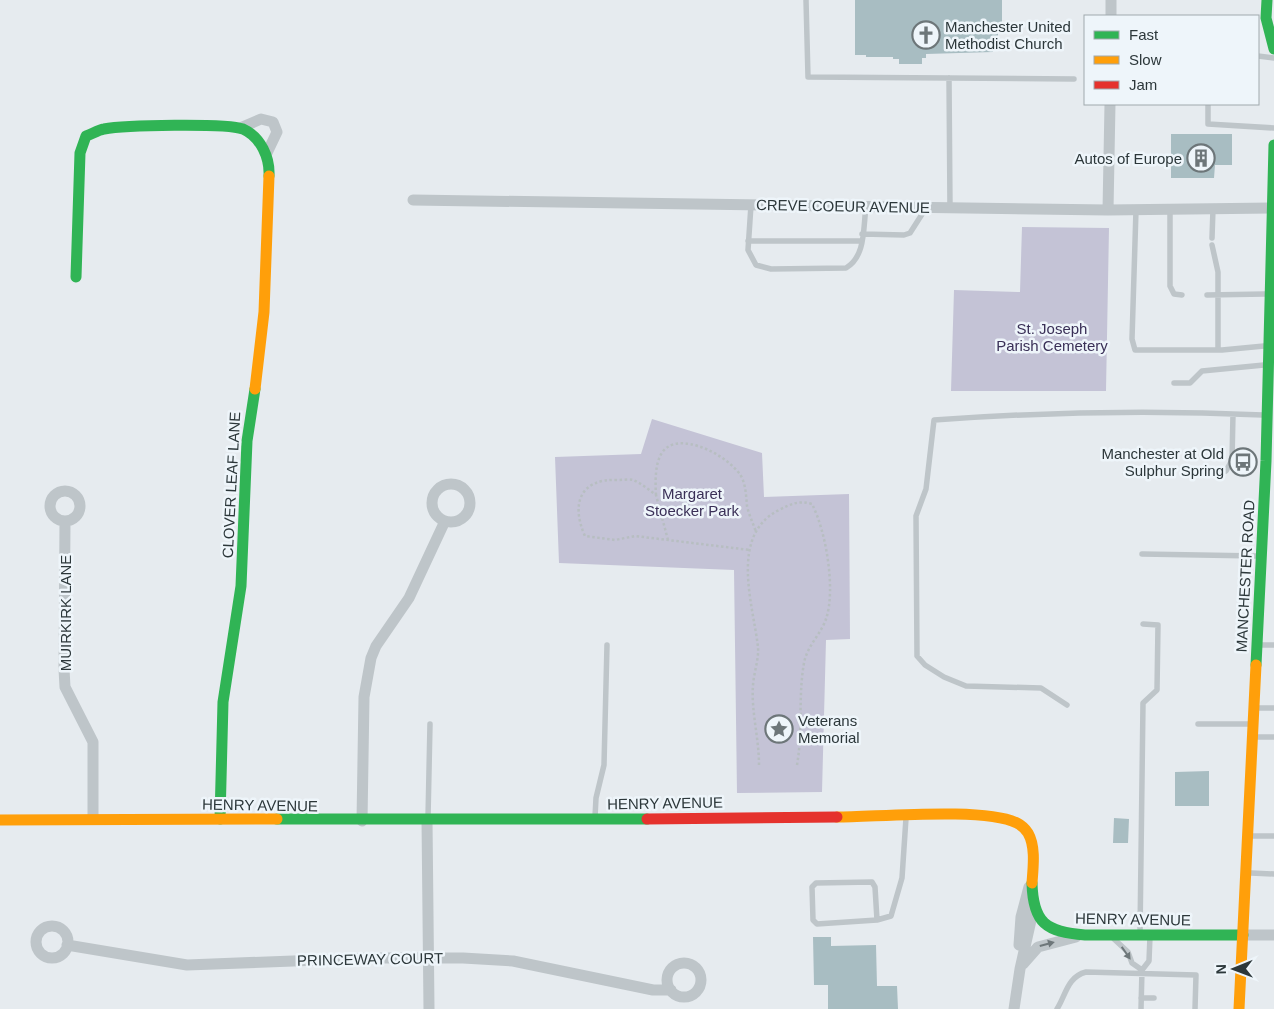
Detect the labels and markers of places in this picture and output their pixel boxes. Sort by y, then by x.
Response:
place label: Manchester United Methodist Church [945,18,1071,52]
church icon: Manchester United Methodist Church [911,20,941,50]
building icon: Autos of Europe [1186,143,1216,173]
place label: Autos of Europe [1074,150,1182,167]
place label: Manchester at Old Sulphur Spring [1101,445,1224,479]
bus stop icon: Manchester at Old Sulphur Spring [1228,447,1258,477]
place label: Veterans Memorial [798,712,860,746]
place icon: Veterans Memorial [764,714,794,744]

